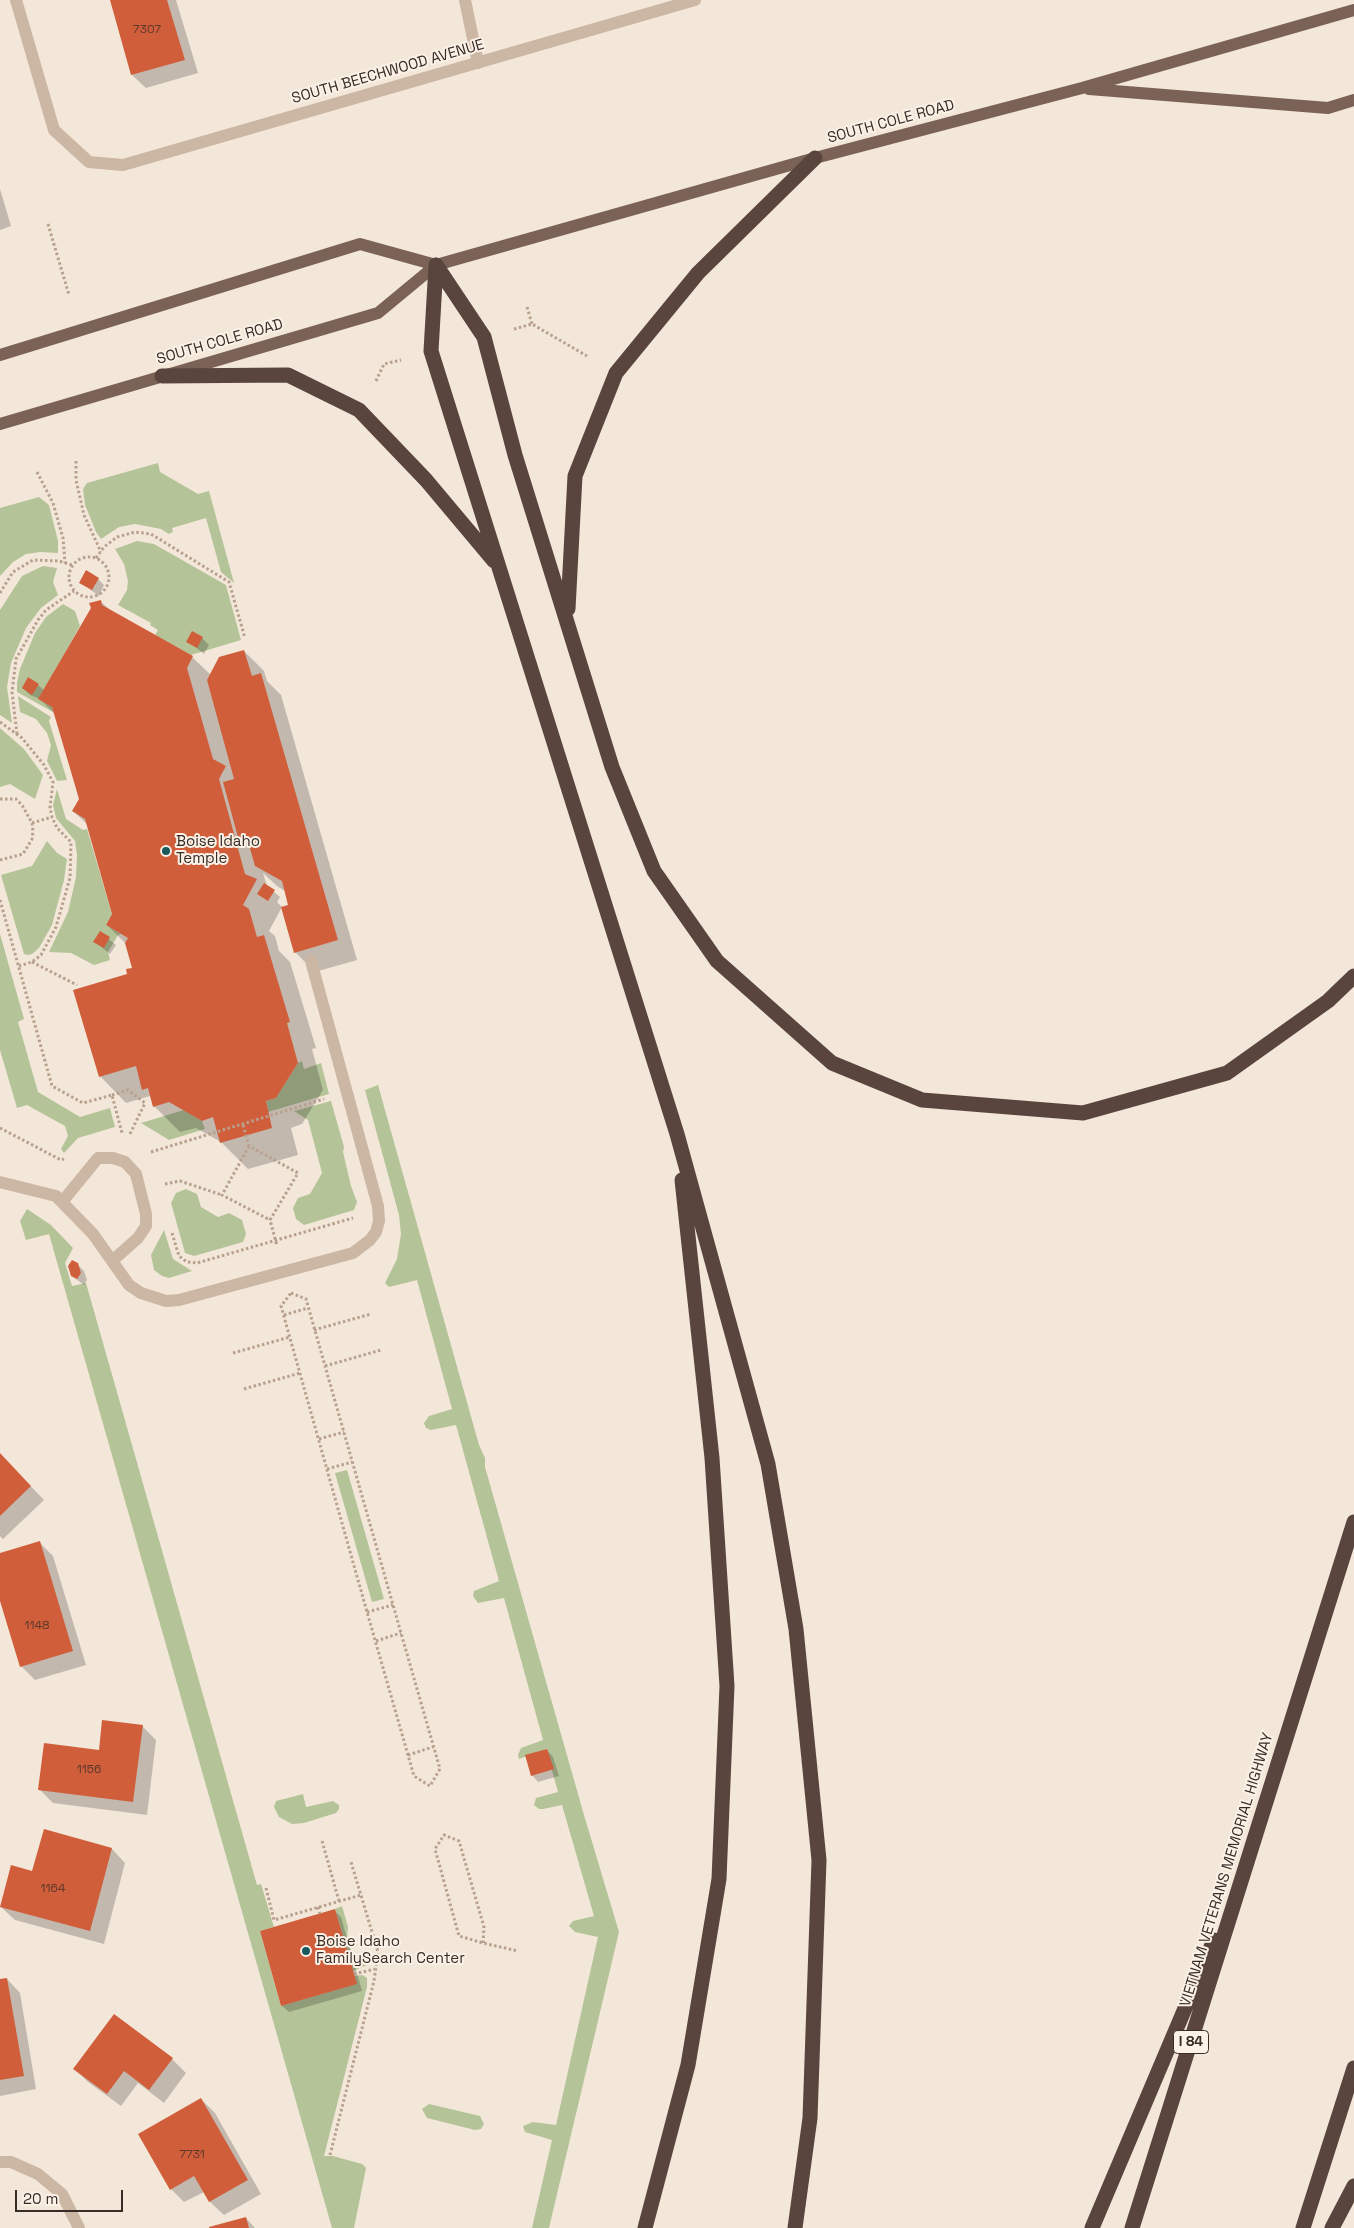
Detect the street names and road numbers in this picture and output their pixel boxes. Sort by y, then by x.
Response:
street label: SOUTH BEECHWOOD AVENUE [290,36,486,108]
street label: SOUTH COLE ROAD [826,96,956,148]
street label: SOUTH COLE ROAD [155,315,285,369]
street label: VIETNAM VETERANS MEMORIAL HIGHWAY [1177,1731,1277,2009]
road number: I 84 [1174,2030,1208,2054]

